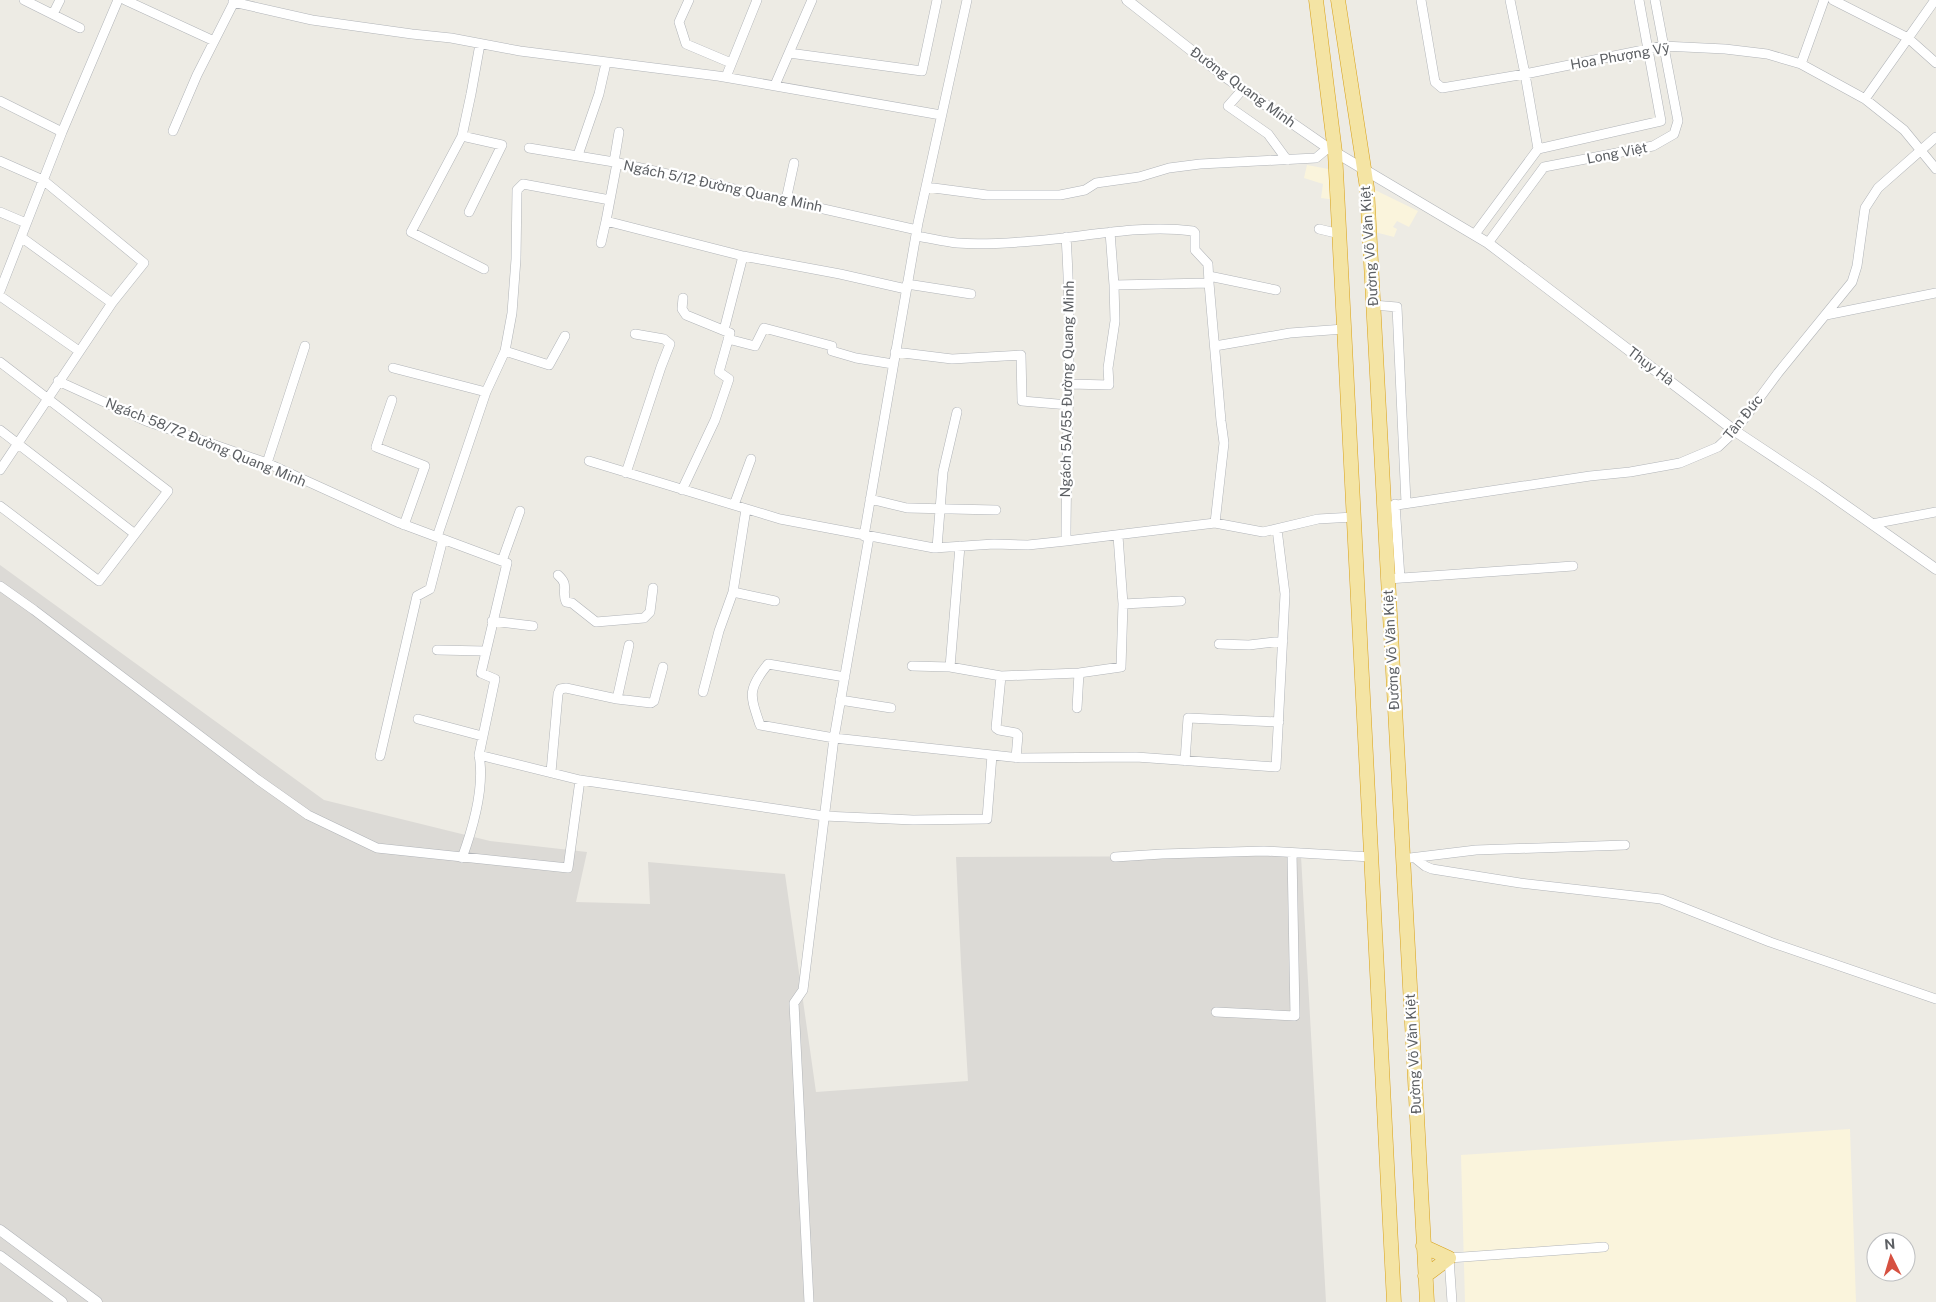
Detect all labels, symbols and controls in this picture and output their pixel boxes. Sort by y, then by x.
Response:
street label: Hoa Phượng Vỹ [1569,39,1671,73]
street label: Đường Quang Minh [1187,44,1299,130]
street label: Long Việt [1585,139,1649,167]
street label: Ngách 5/12 Đường Quang Minh [622,157,824,215]
street label: Đường Võ Văn Kiệt [1357,185,1381,307]
street label: Ngách 5A/55 Đường Quang Minh [1057,280,1077,498]
street label: Thụy Hà [1625,343,1677,389]
street label: Tân Đức [1720,391,1766,443]
street label: Ngách 58/72 Đường Quang Minh [103,394,309,490]
street label: Đường Võ Văn Kiệt [1380,589,1402,711]
street label: Đường Võ Văn Kiệt [1402,993,1424,1115]
north arrow [1866,1232,1916,1282]
text: N [1884,1236,1896,1252]

